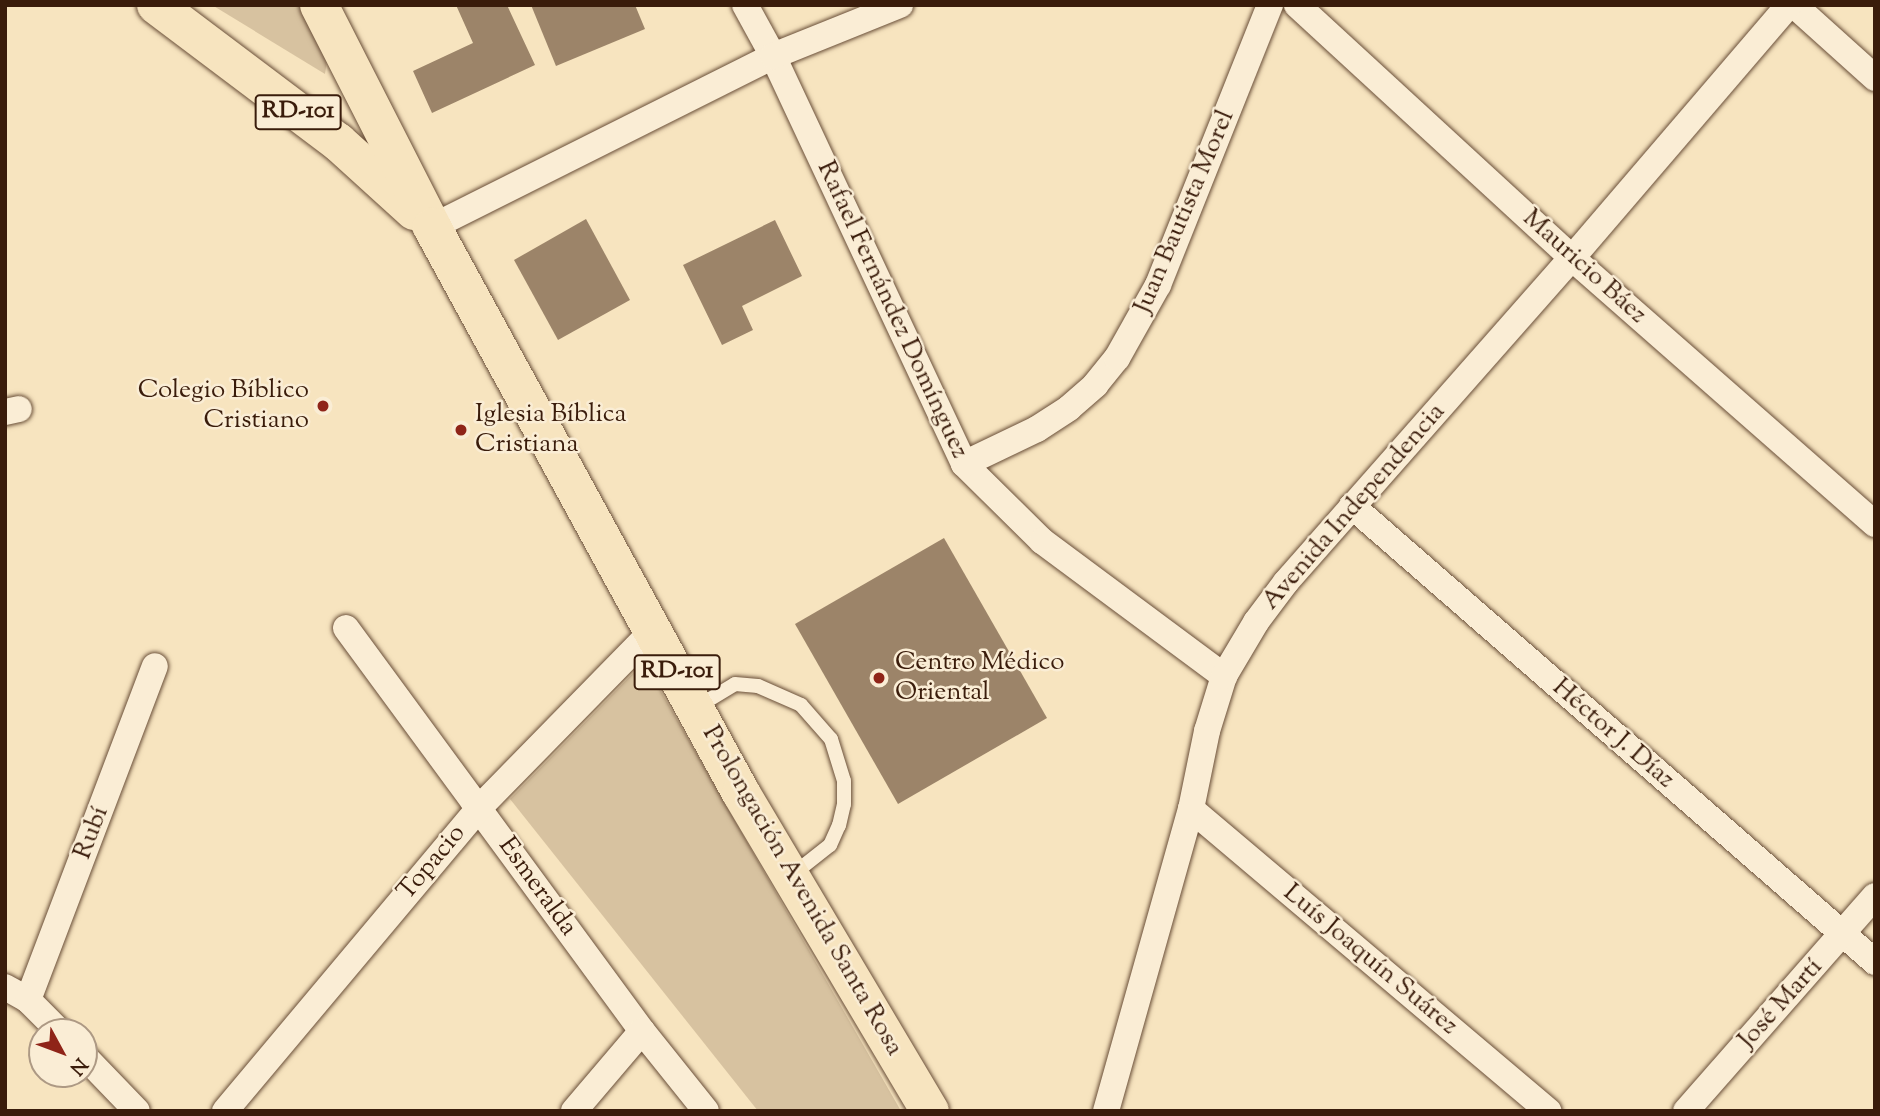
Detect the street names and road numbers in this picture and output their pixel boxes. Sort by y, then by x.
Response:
road number: RD-101 [254,92,342,132]
street label: Juan Bautista Morel [1128,106,1242,318]
street label: Rafael Fernández Domínguez [809,156,975,464]
street label: Mauricio Báez [1516,203,1652,331]
street label: Avenida Independencia [1256,397,1452,617]
road number: RD-101 [633,652,721,692]
street label: Héctor J. Díaz [1545,672,1681,796]
street label: Prolongación Avenida Santa Rosa [695,720,909,1062]
street label: Rubí [68,802,116,864]
street label: Topacio [391,819,473,907]
street label: Esmeralda [491,831,583,943]
street label: Luís Joaquín Suárez [1276,878,1464,1042]
street label: José Martí [1732,952,1830,1056]

